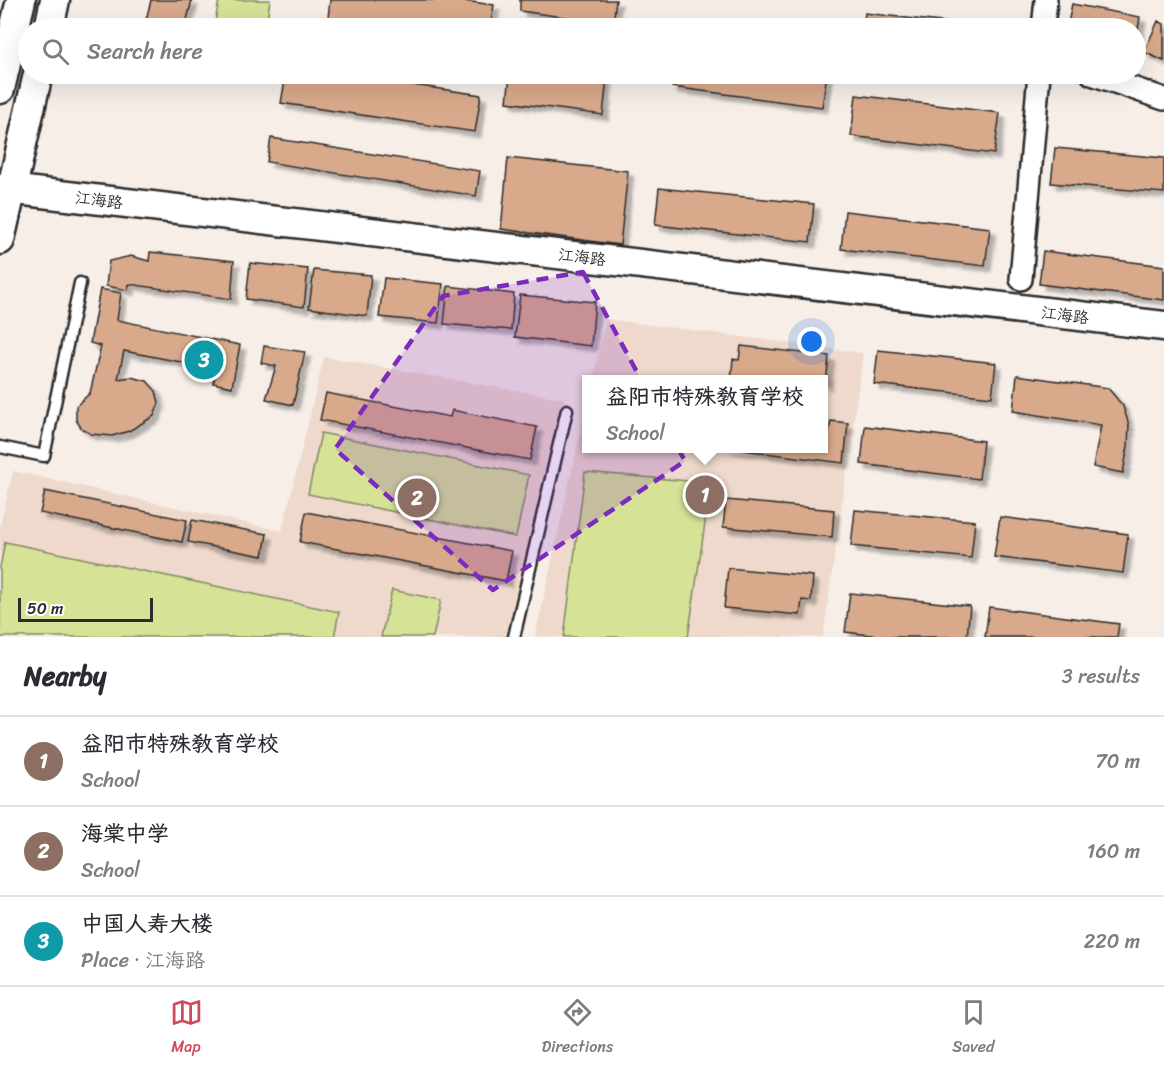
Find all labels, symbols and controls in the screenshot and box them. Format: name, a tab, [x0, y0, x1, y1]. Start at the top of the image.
search box	[18, 18, 1146, 84]
text: Search here	[87, 32, 203, 71]
icon: search	[39, 35, 72, 68]
street label: 江海路	[73, 183, 125, 217]
street label: 江海路	[556, 240, 608, 274]
street label: 江海路	[1039, 298, 1091, 332]
your location	[797, 327, 826, 356]
pin: 3	[184, 338, 224, 382]
popup	[582, 375, 828, 453]
text: 益阳市特殊教育学校	[606, 377, 804, 416]
text: School	[606, 416, 665, 451]
pin: 1	[686, 472, 724, 518]
pin: 2	[398, 476, 436, 520]
text: 50 m	[27, 594, 63, 623]
scale bar	[18, 595, 153, 622]
text: Nearby	[24, 653, 106, 699]
text: 3 results	[1062, 659, 1140, 694]
text: 益阳市特殊教育学校	[81, 724, 279, 763]
text: 1	[39, 744, 48, 779]
text: 70 m	[1095, 744, 1140, 779]
text: School	[81, 763, 140, 798]
text: 海棠中学	[81, 814, 169, 853]
text: 2	[38, 834, 49, 869]
text: 160 m	[1087, 834, 1140, 869]
text: School	[81, 853, 140, 888]
text: 中国人寿大楼	[81, 904, 213, 943]
text: 3	[38, 924, 49, 959]
text: 220 m	[1084, 924, 1140, 959]
text: Place · 江海路	[81, 943, 205, 978]
tab: Map	[170, 996, 203, 1061]
tab: Directions	[542, 996, 613, 1061]
tab: Saved	[952, 996, 994, 1061]

